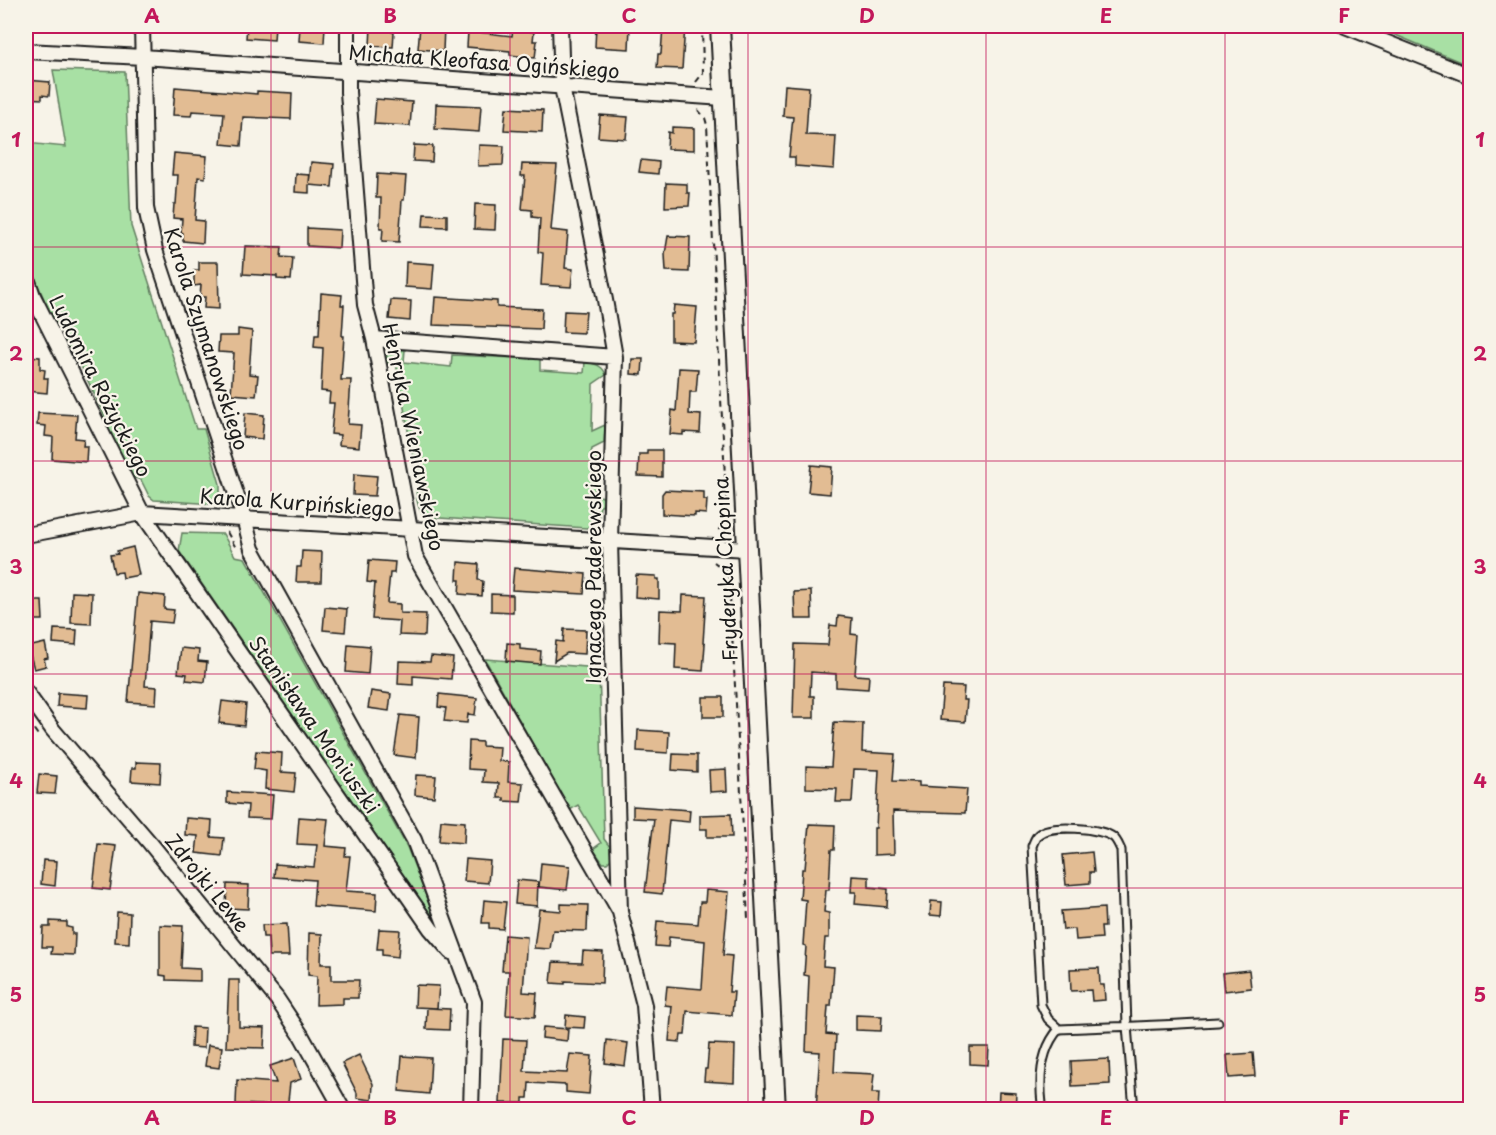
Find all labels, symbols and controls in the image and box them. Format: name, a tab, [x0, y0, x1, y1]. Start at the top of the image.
text: A	[144, 0, 160, 30]
text: B	[383, 0, 397, 30]
text: C	[621, 0, 637, 30]
text: D	[859, 0, 875, 30]
text: E	[1100, 0, 1112, 30]
text: F	[1338, 0, 1350, 30]
street label: Michała Kleofasa Ogińskiego	[348, 37, 621, 85]
text: 1	[11, 124, 21, 154]
text: 1	[1475, 124, 1485, 154]
street label: Karola Szymanowskiego	[157, 223, 257, 454]
street label: Ludomira Różyckiego	[42, 289, 160, 482]
street label: Henryka Wieniawskiego	[375, 320, 453, 554]
text: 2	[9, 338, 23, 368]
text: 2	[1473, 338, 1487, 368]
street label: Ignacego Paderewskiego	[578, 450, 608, 684]
street label: Fryderyka Chopina	[705, 476, 745, 662]
street label: Karola Kurpińskiego	[199, 480, 395, 524]
text: 3	[9, 551, 23, 581]
text: 3	[1473, 551, 1487, 581]
street label: Stanisława Moniuszki	[242, 629, 388, 819]
text: 4	[9, 765, 23, 795]
text: 4	[1473, 765, 1487, 795]
street label: Zdrojki Lewe	[159, 826, 257, 938]
text: 5	[10, 979, 22, 1009]
text: 5	[1474, 979, 1486, 1009]
text: A	[144, 1102, 160, 1132]
text: B	[383, 1102, 397, 1132]
text: C	[621, 1102, 637, 1132]
text: D	[859, 1102, 875, 1132]
text: E	[1100, 1102, 1112, 1132]
text: F	[1338, 1102, 1350, 1132]

